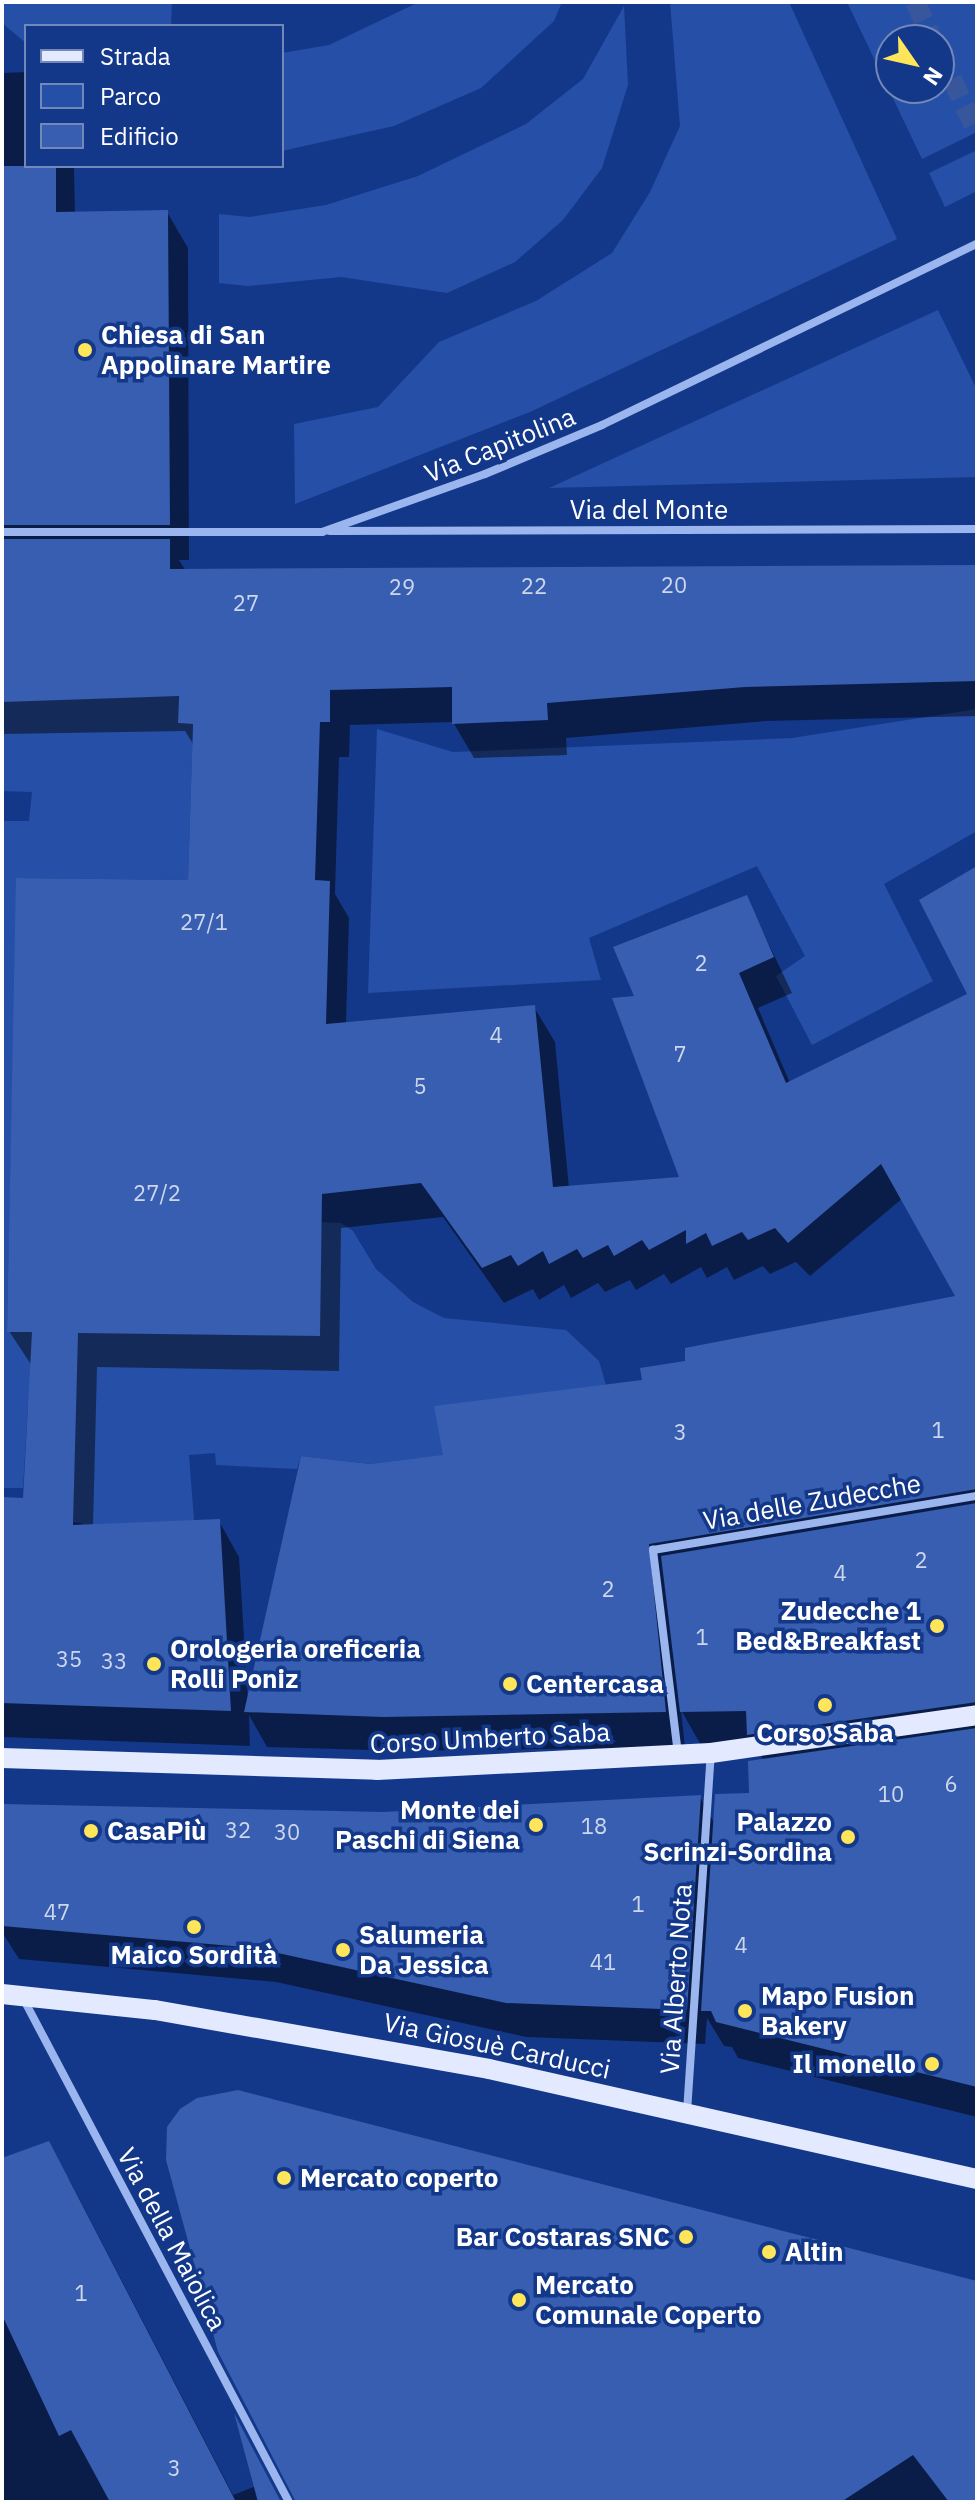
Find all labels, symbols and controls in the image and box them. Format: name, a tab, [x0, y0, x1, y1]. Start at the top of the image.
legend	[24, 24, 284, 168]
north arrow	[875, 24, 955, 104]
text: Strada	[100, 40, 171, 72]
text: N	[917, 62, 950, 91]
text: Parco	[100, 80, 161, 112]
text: Edificio	[100, 120, 179, 152]
place label: Chiesa di San Appolinare Martire	[101, 319, 331, 380]
marker: Chiesa di San Appolinare Martire	[76, 341, 94, 359]
street label: Via Capitolina	[420, 401, 580, 489]
street label: Via del Monte	[570, 494, 728, 526]
house number: 20	[661, 572, 687, 598]
house number: 22	[521, 573, 547, 599]
house number: 29	[389, 574, 415, 600]
house number: 27	[233, 590, 259, 616]
house number: 27/1	[180, 909, 228, 935]
house number: 2	[694, 950, 708, 976]
house number: 4	[489, 1022, 503, 1048]
house number: 7	[673, 1041, 687, 1067]
house number: 5	[413, 1073, 427, 1099]
house number: 27/2	[133, 1180, 181, 1206]
house number: 1	[931, 1417, 945, 1443]
house number: 3	[673, 1419, 687, 1445]
street label: Via delle Zudecche	[701, 1468, 923, 1536]
house number: 2	[914, 1547, 928, 1573]
house number: 4	[833, 1560, 847, 1586]
house number: 2	[601, 1576, 615, 1602]
place label: Zudecche 1 Bed&Breakfast	[735, 1595, 921, 1656]
marker: Zudecche 1 Bed&Breakfast	[928, 1617, 946, 1635]
house number: 1	[695, 1624, 709, 1650]
place label: Orologeria oreficeria Rolli Poniz	[170, 1633, 421, 1694]
house number: 35	[56, 1646, 82, 1672]
house number: 33	[101, 1648, 127, 1674]
marker: Orologeria oreficeria Rolli Poniz	[145, 1655, 163, 1673]
place label: Centercasa	[526, 1668, 664, 1700]
marker: Centercasa	[501, 1675, 519, 1693]
marker: Corso Saba	[816, 1696, 834, 1714]
street label: Corso Umberto Saba	[369, 1716, 611, 1760]
place label: Corso Saba	[756, 1717, 894, 1749]
house number: 6	[944, 1771, 958, 1797]
house number: 10	[878, 1781, 904, 1807]
place label: Monte dei Paschi di Siena	[335, 1794, 520, 1856]
place label: Palazzo Scrinzi-Sordina	[643, 1806, 832, 1868]
house number: 18	[581, 1813, 607, 1839]
place label: CasaPiù	[107, 1815, 207, 1847]
marker: Monte dei Paschi di Siena	[527, 1816, 545, 1834]
house number: 32	[225, 1817, 251, 1843]
house number: 30	[274, 1819, 300, 1845]
marker: CasaPiù	[82, 1822, 100, 1840]
marker: Palazzo Scrinzi-Sordina	[839, 1828, 857, 1846]
street label: Via Alberto Nota	[654, 1883, 698, 2075]
house number: 1	[631, 1891, 645, 1917]
house number: 47	[44, 1899, 70, 1925]
marker: Maico Sordità	[185, 1918, 203, 1936]
place label: Salumeria Da Jessica	[359, 1919, 489, 1980]
house number: 4	[734, 1932, 748, 1958]
place label: Maico Sordità	[111, 1939, 277, 1971]
marker: Salumeria Da Jessica	[334, 1941, 352, 1959]
house number: 41	[590, 1949, 616, 1975]
place label: Mapo Fusion Bakery	[761, 1980, 914, 2042]
marker: Mapo Fusion Bakery	[736, 2002, 754, 2020]
street label: Via Giosuè Carducci	[381, 2007, 613, 2085]
place label: Il monello	[793, 2048, 916, 2080]
marker: Il monello	[923, 2055, 941, 2073]
street label: Via della Maiolica	[111, 2142, 233, 2336]
place label: Mercato coperto	[300, 2162, 499, 2194]
marker: Mercato coperto	[275, 2169, 293, 2187]
place label: Bar Costaras SNC	[456, 2221, 670, 2253]
marker: Bar Costaras SNC	[677, 2228, 695, 2246]
place label: Altin	[785, 2236, 843, 2268]
marker: Altin	[760, 2243, 778, 2261]
place label: Mercato Comunale Coperto	[535, 2269, 761, 2330]
house number: 1	[74, 2280, 88, 2306]
marker: Mercato Comunale Coperto	[510, 2291, 528, 2309]
house number: 3	[167, 2455, 181, 2481]

